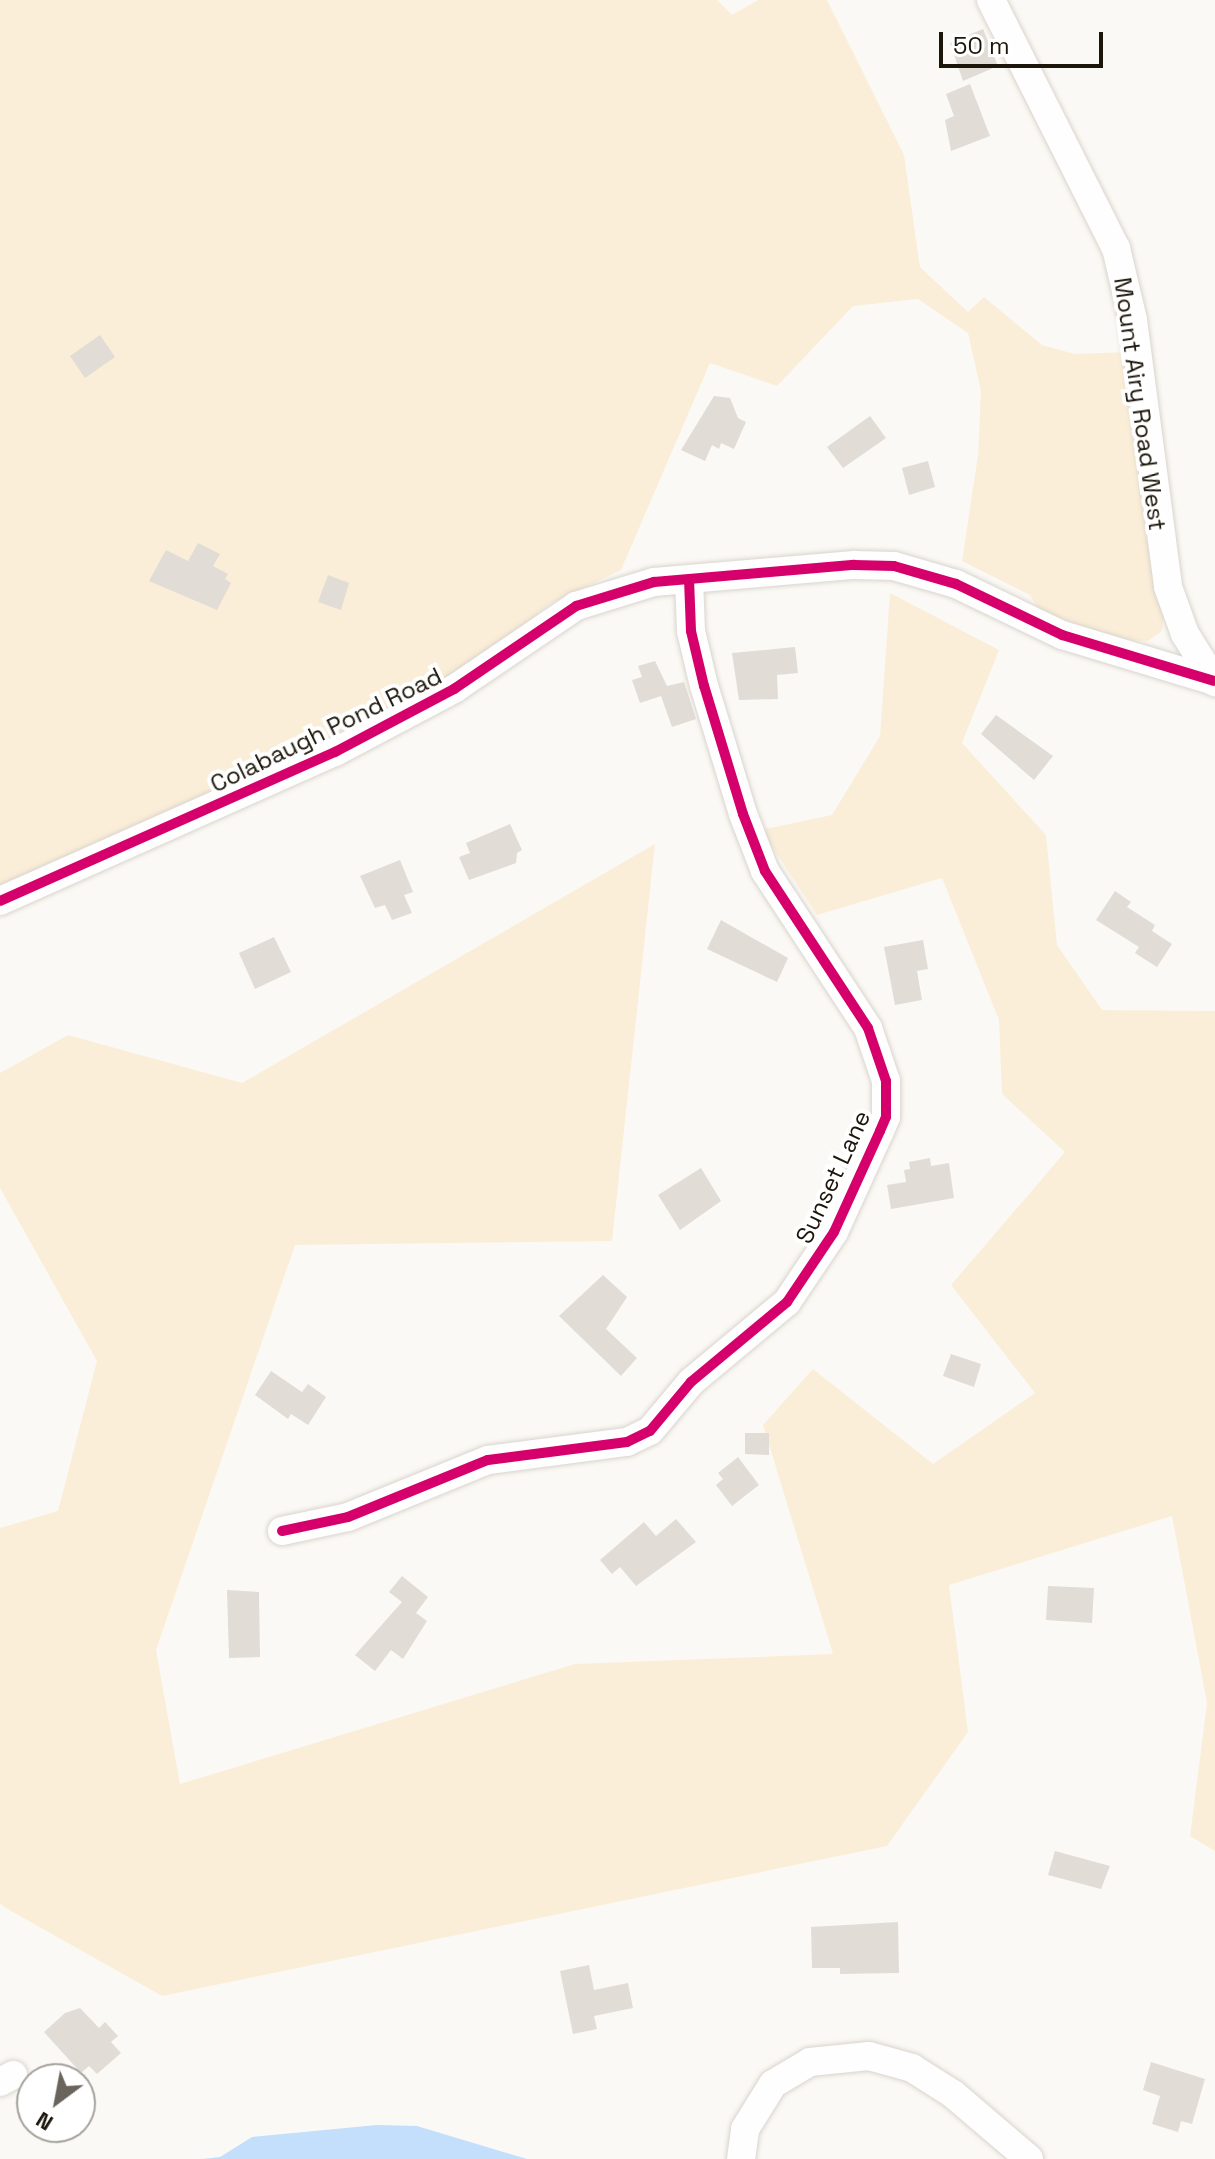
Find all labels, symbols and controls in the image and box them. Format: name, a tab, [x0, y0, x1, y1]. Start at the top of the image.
scale bar	[943, 16, 1107, 66]
text: 50 m	[953, 30, 1010, 61]
street label: Mount Airy Road West	[1108, 275, 1172, 533]
street label: Colabaugh Pond Road	[206, 661, 446, 799]
street label: Sunset Lane	[790, 1106, 876, 1248]
north arrow	[16, 2063, 96, 2143]
text: N	[31, 2106, 58, 2137]

